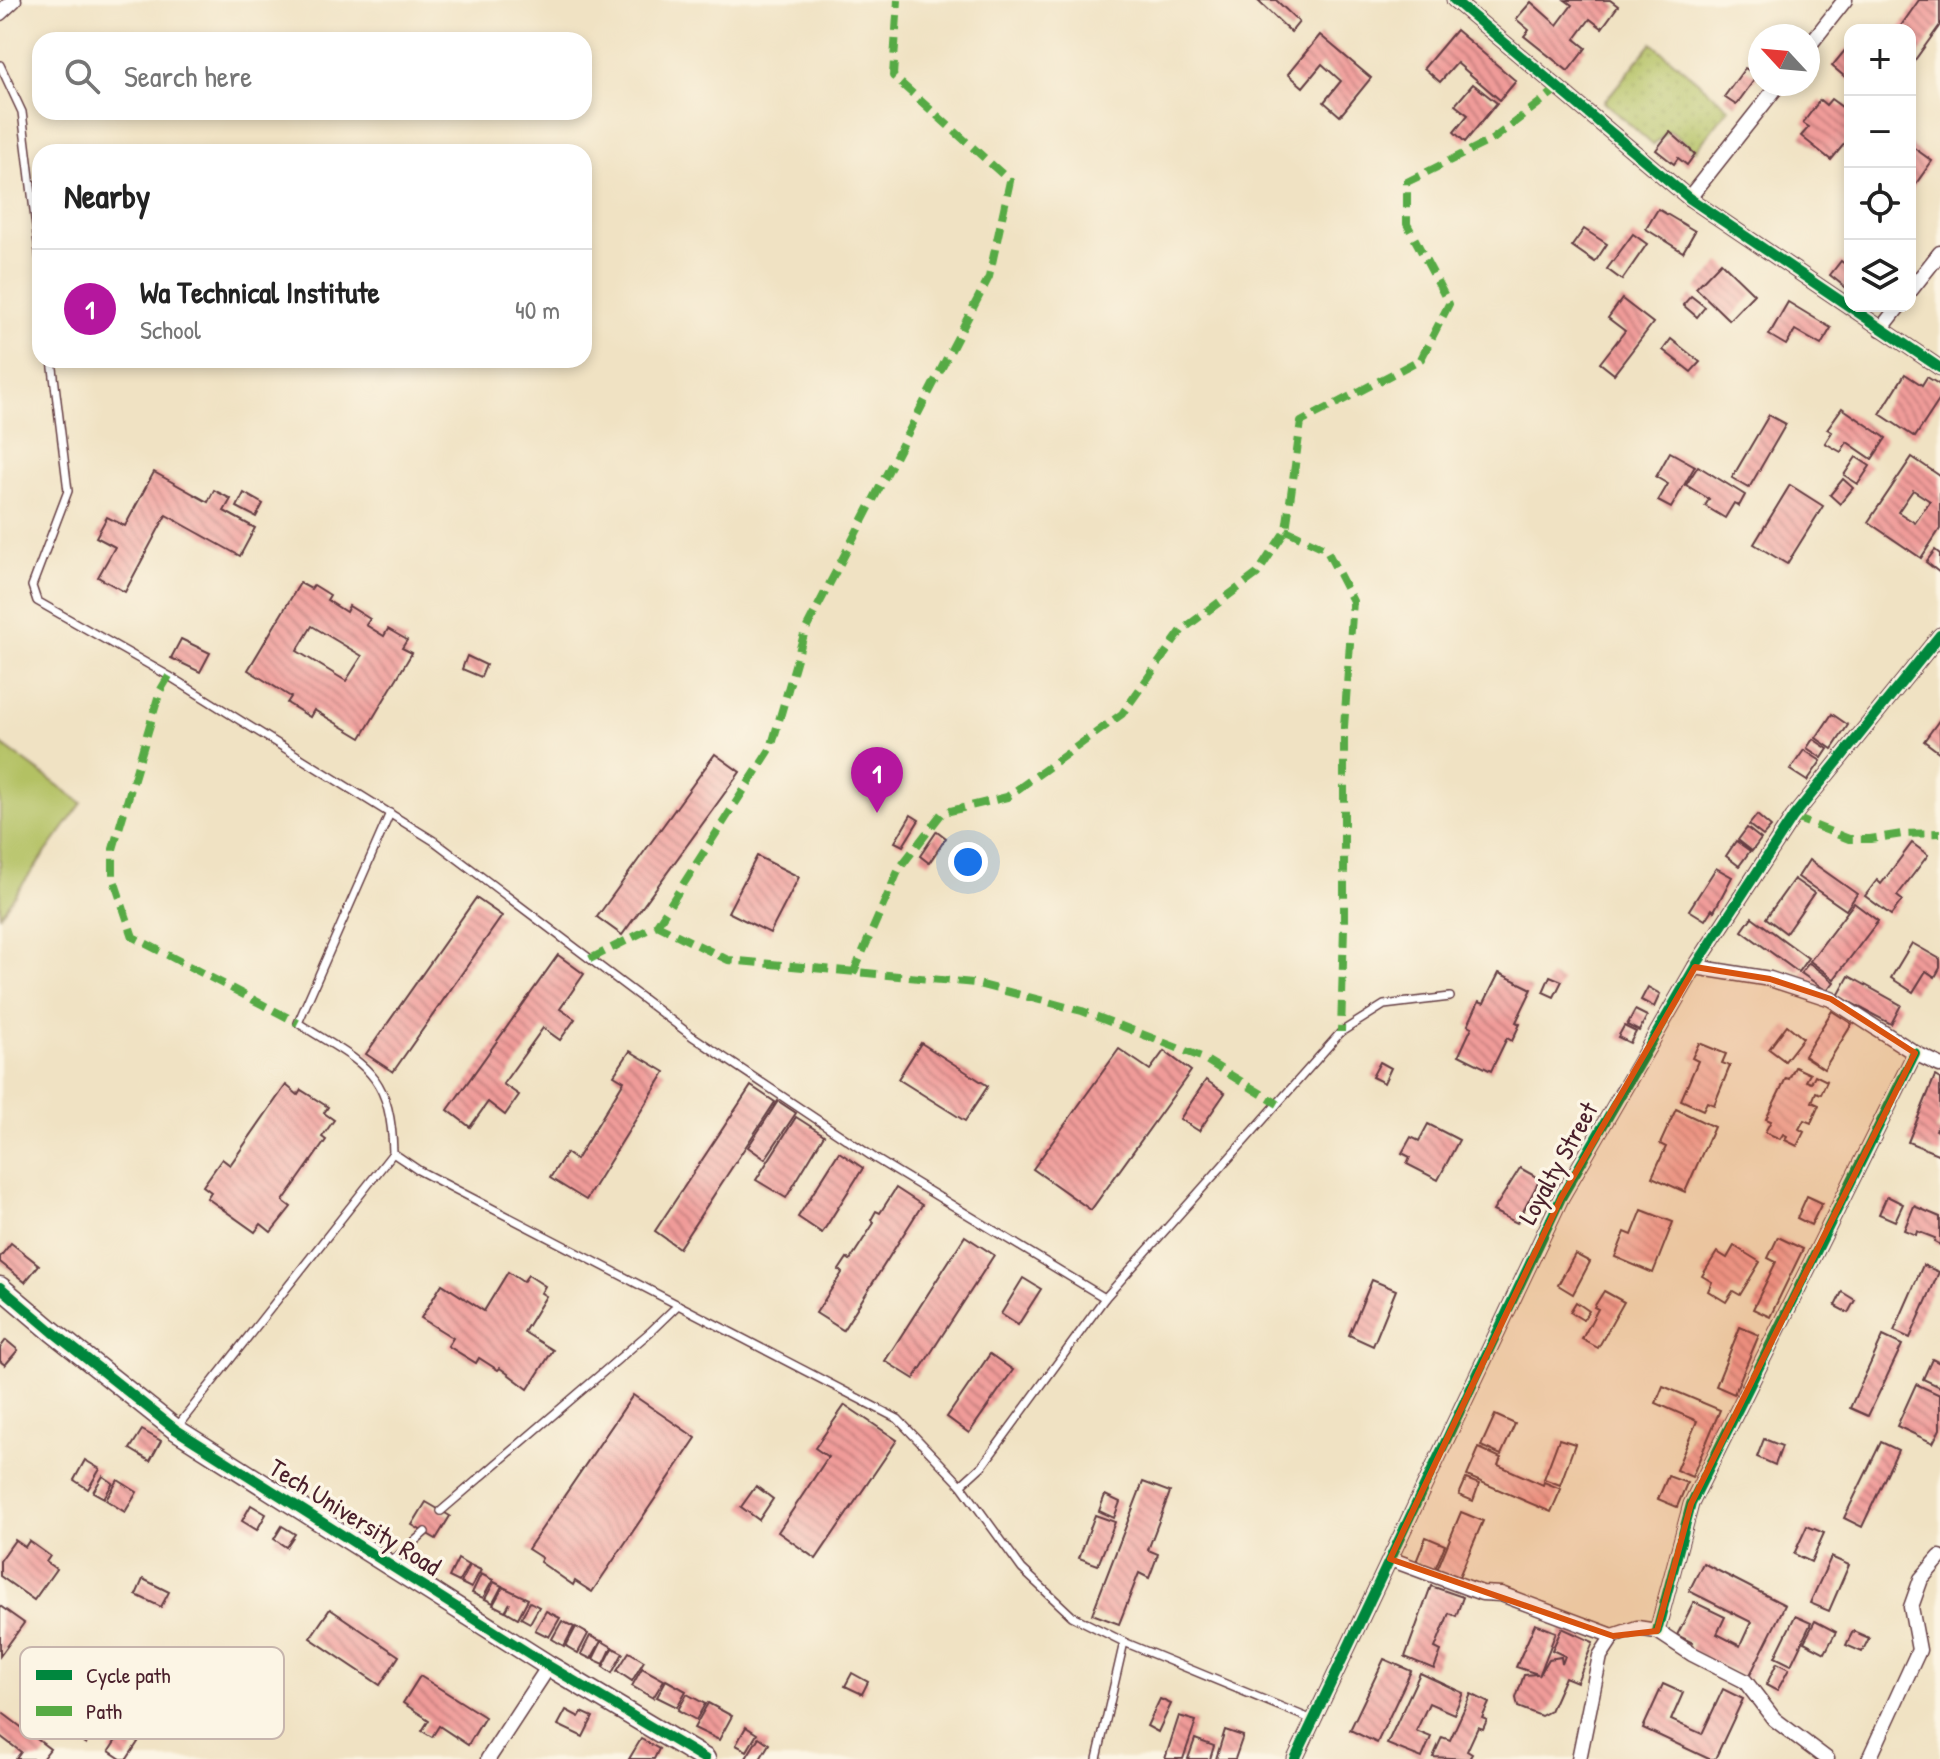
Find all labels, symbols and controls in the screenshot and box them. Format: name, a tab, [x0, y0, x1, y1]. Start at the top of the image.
north arrow	[1748, 24, 1820, 96]
map controls	[1844, 24, 1916, 312]
button: +	[1844, 24, 1916, 96]
search box	[32, 32, 592, 120]
icon: search	[60, 54, 104, 98]
text: Search here	[124, 56, 252, 96]
button: −	[1844, 96, 1916, 168]
button: locate	[1844, 168, 1916, 240]
text: Nearby	[64, 173, 150, 219]
button: layers	[1844, 240, 1916, 312]
text: Wa Technical Institute	[140, 272, 380, 312]
text: 1	[85, 292, 95, 327]
text: 40 m	[515, 292, 560, 327]
text: School	[140, 312, 201, 347]
pin: 1	[851, 747, 903, 813]
your location	[948, 842, 988, 882]
street label: Loyalty Street	[1510, 1094, 1606, 1230]
street label: Tech University Road	[263, 1450, 448, 1583]
legend	[20, 1647, 284, 1739]
text: Cycle path	[86, 1660, 170, 1690]
text: Path	[86, 1696, 122, 1726]

